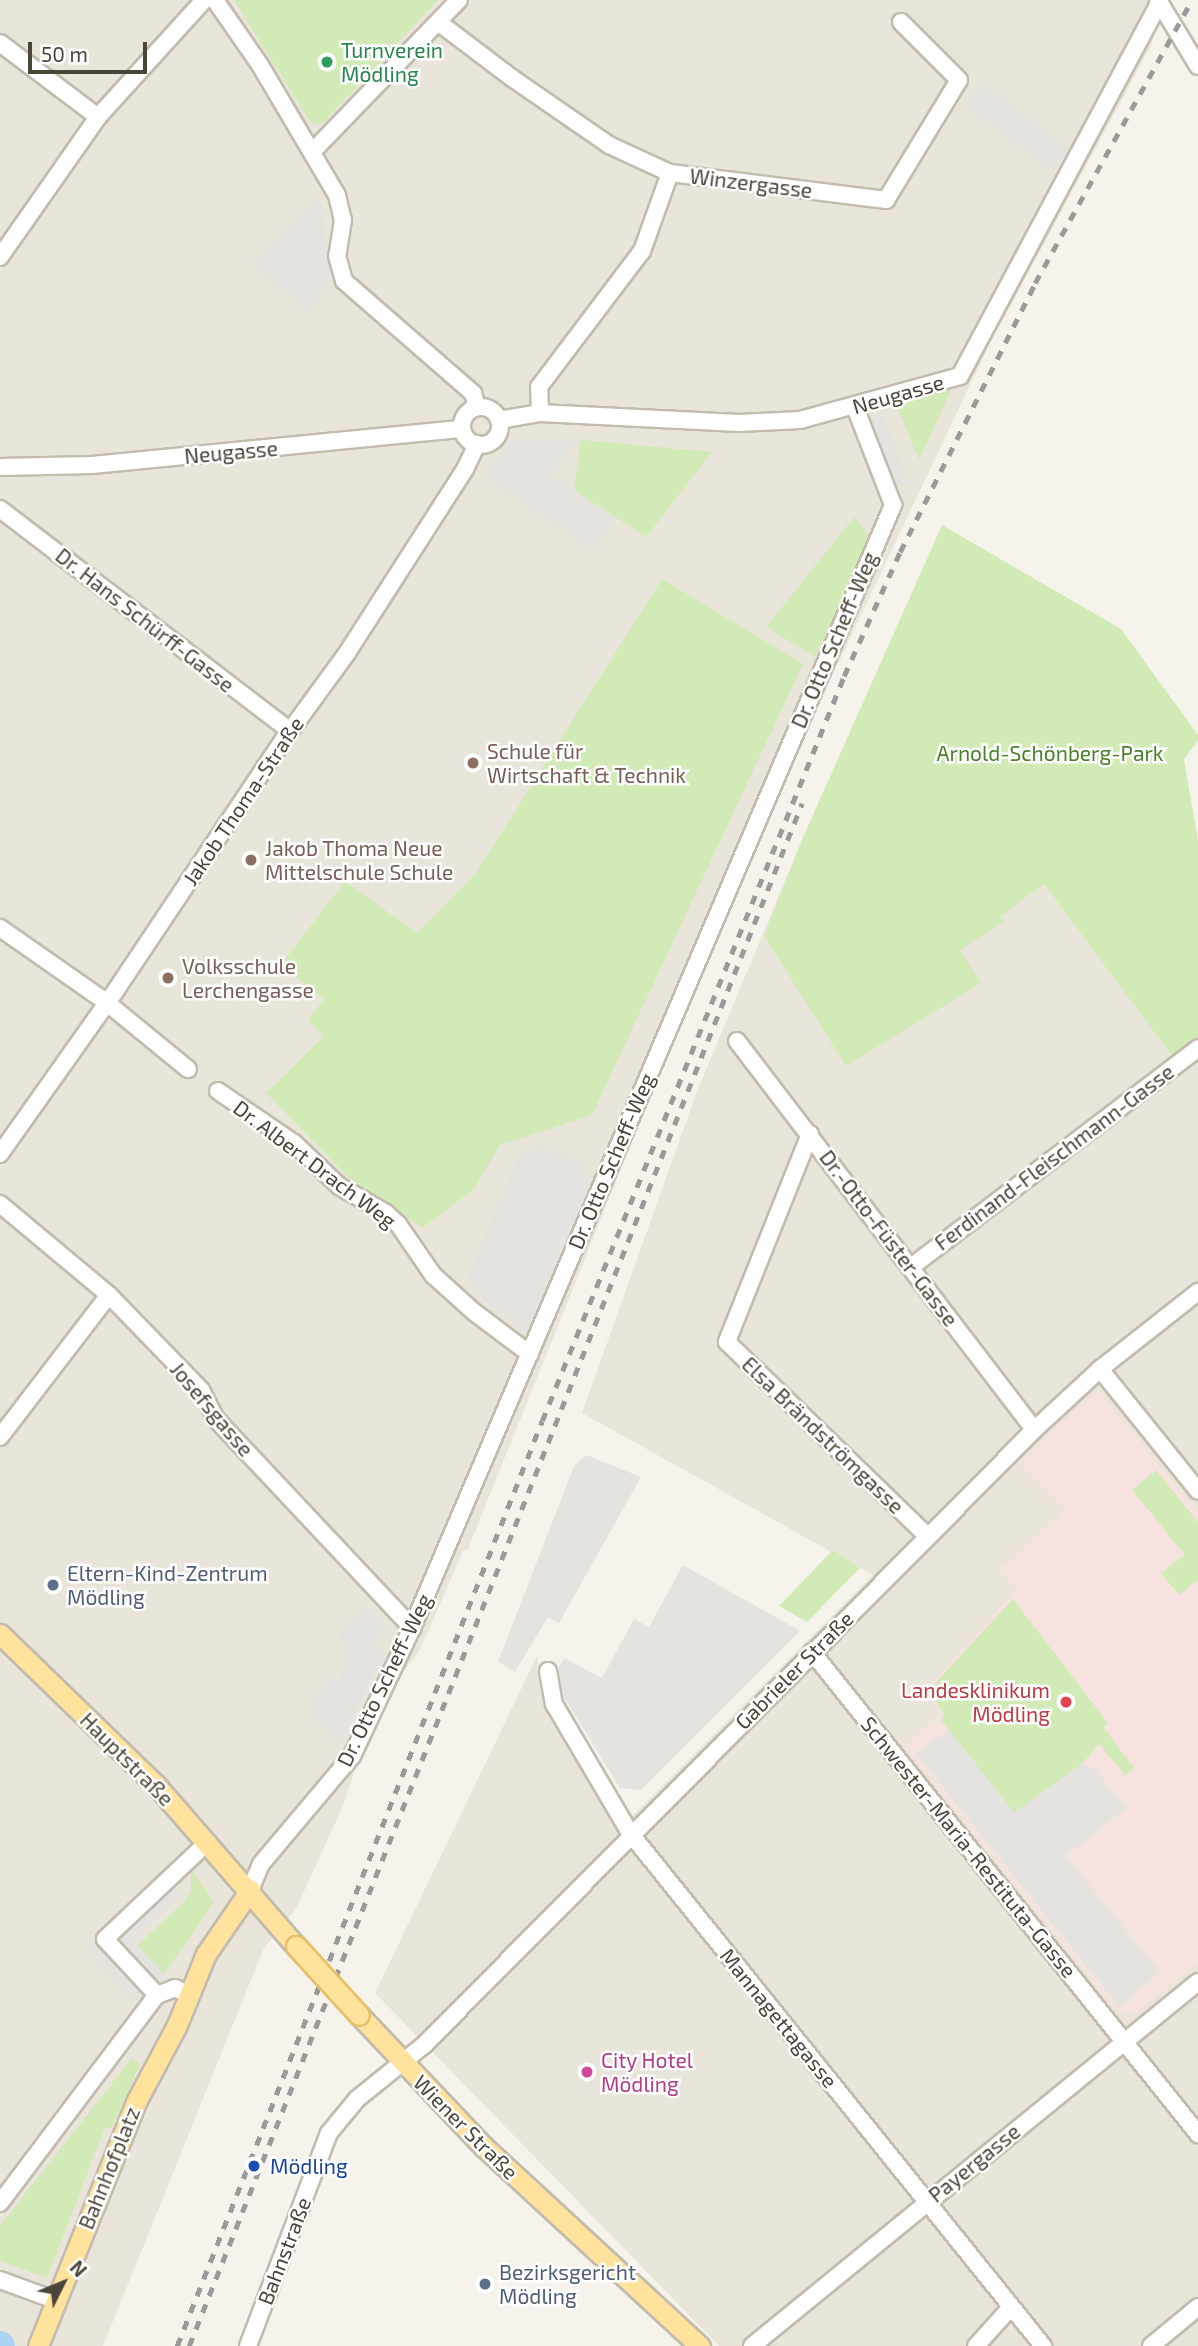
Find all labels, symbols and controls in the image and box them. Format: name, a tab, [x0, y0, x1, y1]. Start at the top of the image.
scale bar	[32, 28, 150, 72]
place label: Turnverein Mödling	[341, 37, 443, 87]
text: 50 m	[41, 41, 88, 66]
marker: Turnverein Mödling	[319, 54, 335, 70]
street label: Winzergasse	[688, 163, 814, 203]
street label: Neugasse	[849, 369, 947, 419]
street label: Neugasse	[183, 435, 279, 469]
street label: Dr. Hans Schürff-Gasse	[51, 542, 239, 698]
street label: Dr. Otto Scheff-Weg	[785, 548, 883, 732]
street label: Jakob Thoma-Straße	[177, 712, 309, 890]
place label: Schule für Wirtschaft & Technik	[487, 738, 686, 788]
park label: Arnold-Schönberg-Park	[936, 740, 1164, 766]
marker: Schule für Wirtschaft & Technik	[465, 755, 481, 771]
place label: Jakob Thoma Neue Mittelschule Schule	[265, 835, 453, 885]
marker: Jakob Thoma Neue Mittelschule Schule	[243, 852, 259, 868]
place label: Volksschule Lerchengasse	[182, 953, 314, 1003]
marker: Volksschule Lerchengasse	[160, 970, 176, 986]
street label: Ferdinand-Fleischmann-Gasse	[929, 1059, 1179, 1255]
street label: Dr. Otto Scheff-Weg	[562, 1069, 660, 1253]
street label: Dr. Albert Drach Weg	[228, 1094, 402, 1234]
street label: Dr.-Otto-Füster-Gasse	[815, 1145, 963, 1331]
street label: Elsa Brändströmgasse	[737, 1351, 909, 1519]
street label: Josefsgasse	[165, 1357, 259, 1461]
place label: Eltern-Kind-Zentrum Mödling	[67, 1560, 268, 1610]
marker: Eltern-Kind-Zentrum Mödling	[45, 1577, 61, 1593]
street label: Dr. Otto Scheff-Weg	[331, 1590, 437, 1770]
street label: Gabrieler Straße	[729, 1605, 859, 1735]
place label: Landesklinikum Mödling	[901, 1677, 1050, 1727]
marker: Landesklinikum Mödling	[1056, 1692, 1076, 1712]
street label: Hauptstraße	[75, 1707, 179, 1811]
street label: Schwester-Maria-Restituta-Gasse	[856, 1711, 1082, 1983]
street label: Mannagettagasse	[715, 1943, 843, 2093]
place label: City Hotel Mödling	[601, 2047, 693, 2097]
marker: City Hotel Mödling	[579, 2064, 595, 2080]
street label: Wiener Straße	[408, 2069, 524, 2185]
street label: Bahnhofplatz	[73, 2103, 145, 2233]
street label: Payergasse	[923, 2119, 1025, 2207]
place label: Mödling	[270, 2153, 348, 2179]
marker: Mödling	[244, 2156, 264, 2176]
street label: Bahnstraße	[252, 2194, 316, 2308]
north arrow	[28, 2248, 98, 2318]
text: N	[66, 2255, 92, 2281]
place label: Bezirksgericht Mödling	[499, 2259, 636, 2309]
marker: Bezirksgericht Mödling	[477, 2276, 493, 2292]

